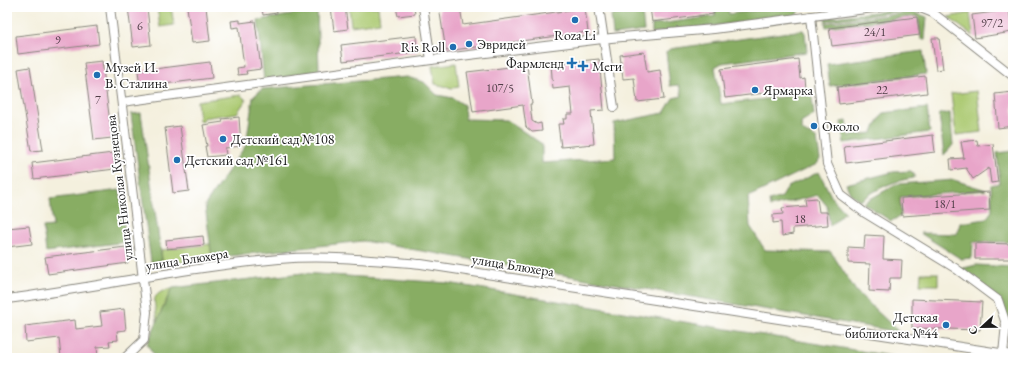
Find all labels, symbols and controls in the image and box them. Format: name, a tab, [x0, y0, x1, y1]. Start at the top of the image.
marker: Roza Li	[570, 15, 580, 25]
house number: 97/2	[981, 15, 1003, 31]
house number: 6	[137, 18, 143, 34]
house number: 24/1	[864, 24, 886, 40]
place label: Roza Li	[554, 26, 597, 44]
house number: 9	[55, 32, 61, 48]
place label: Эвридей	[477, 35, 527, 53]
place label: Ris Roll	[401, 38, 446, 56]
marker: Эвридей	[464, 39, 474, 49]
marker: Ris Roll	[448, 42, 458, 52]
place label: Фармленд	[506, 54, 565, 72]
place label: Меги	[592, 57, 623, 75]
place label: Музей И. В. Сталина	[105, 58, 168, 92]
marker: Фармленд	[567, 58, 577, 68]
marker: Меги	[577, 60, 589, 72]
marker: Музей И. В. Сталина	[92, 70, 102, 80]
house number: 107/5	[486, 80, 514, 96]
place label: Ярмарка	[762, 81, 814, 99]
house number: 22	[876, 82, 888, 98]
marker: Ярмарка	[750, 85, 760, 95]
house number: 7	[95, 92, 101, 108]
street label: улица Николая Кузнецова	[101, 114, 137, 262]
place label: Около	[822, 117, 859, 135]
marker: Около	[809, 121, 819, 131]
place label: Детский сад №108	[231, 130, 335, 148]
marker: Детский сад №108	[218, 134, 228, 144]
place label: Детский сад №161	[185, 151, 288, 169]
marker: Детский сад №161	[172, 155, 182, 165]
house number: 18/1	[934, 196, 956, 212]
house number: 18	[794, 211, 806, 227]
street label: улица Блюхера	[145, 244, 230, 274]
street label: улица Блюхера	[471, 250, 556, 280]
north arrow	[962, 307, 1002, 347]
place label: Детская библиотека №44	[845, 308, 938, 342]
marker: Детская библиотека №44	[941, 320, 951, 330]
text: С	[965, 324, 981, 337]

